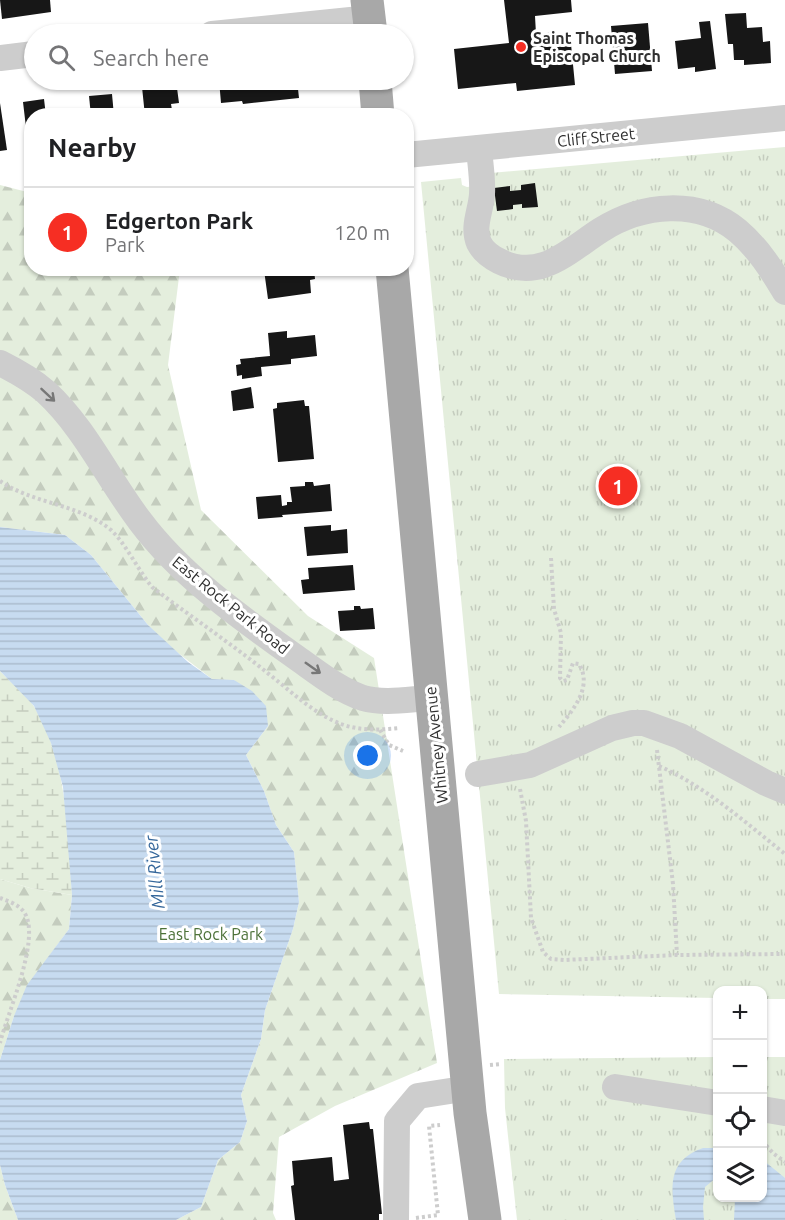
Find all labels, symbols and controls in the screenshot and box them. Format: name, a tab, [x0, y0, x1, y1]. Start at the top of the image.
search box	[24, 24, 414, 90]
place label: Saint Thomas Episcopal Church	[533, 29, 661, 65]
marker: Saint Thomas Episcopal Church	[514, 40, 528, 54]
icon: search	[45, 41, 78, 74]
text: Search here	[93, 45, 209, 70]
street label: Cliff Street	[556, 124, 637, 150]
text: Nearby	[48, 133, 136, 162]
text: Edgerton Park	[105, 208, 253, 233]
text: 1	[62, 221, 73, 244]
text: 120 m	[334, 221, 390, 244]
text: Park	[105, 233, 145, 256]
one-way arrow	[41, 388, 56, 403]
pin: 1	[598, 464, 638, 508]
street label: East Rock Park Road	[169, 552, 293, 658]
one-way arrow	[304, 662, 320, 675]
street label: Whitney Avenue	[421, 686, 451, 804]
your location	[353, 741, 382, 770]
water label: Mill River	[140, 833, 168, 910]
park label: East Rock Park	[159, 925, 263, 943]
map controls	[713, 986, 767, 1202]
button: +	[713, 986, 767, 1040]
button: −	[713, 1040, 767, 1094]
button: locate	[713, 1094, 767, 1148]
button: layers	[713, 1148, 767, 1202]

